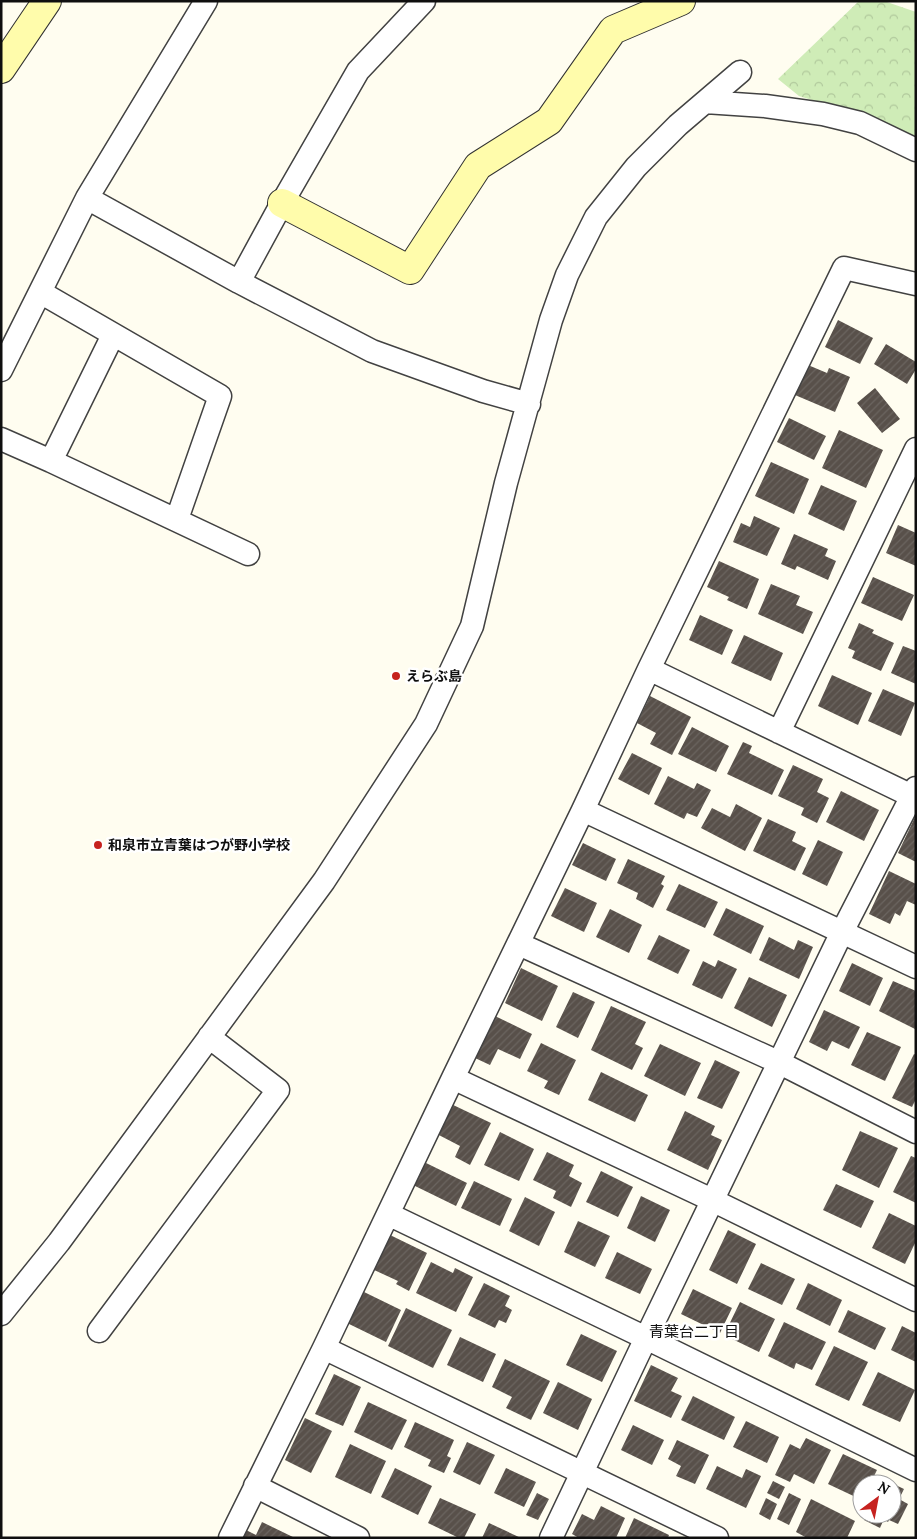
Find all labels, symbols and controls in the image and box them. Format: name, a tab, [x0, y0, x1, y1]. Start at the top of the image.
place label: えらぶ島	[406, 667, 462, 685]
marker: えらぶ島	[390, 670, 402, 682]
place label: 和泉市立青葉はつが野小学校	[108, 836, 290, 854]
marker: 和泉市立青葉はつが野小学校	[92, 839, 104, 851]
district label: 青葉台二丁目	[649, 1322, 739, 1341]
north arrow	[852, 1474, 902, 1524]
text: N	[875, 1477, 893, 1499]

